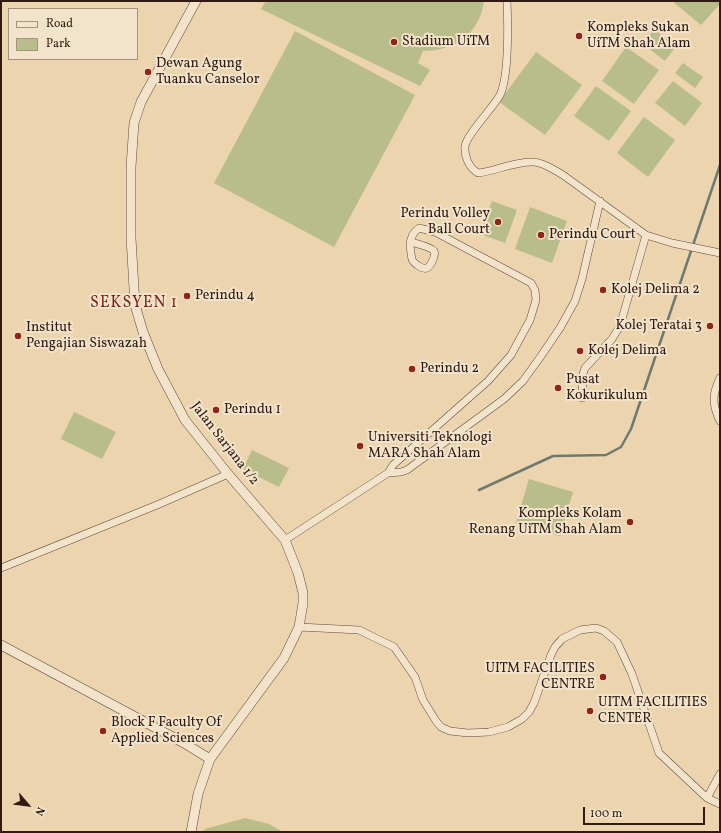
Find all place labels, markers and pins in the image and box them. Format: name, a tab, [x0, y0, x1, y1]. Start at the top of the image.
place label: Kompleks Sukan UiTM Shah Alam	[587, 20, 691, 52]
marker: Kompleks Sukan UiTM Shah Alam	[574, 31, 584, 41]
place label: Stadium UiTM	[402, 34, 490, 50]
marker: Stadium UiTM	[389, 37, 399, 47]
place label: Dewan Agung Tuanku Canselor	[156, 56, 260, 88]
marker: Dewan Agung Tuanku Canselor	[143, 67, 153, 77]
place label: Perindu Volley Ball Court	[400, 206, 490, 238]
marker: Perindu Volley Ball Court	[493, 217, 503, 227]
place label: Perindu Court	[549, 227, 636, 243]
marker: Perindu Court	[536, 230, 546, 240]
place label: Kolej Delima 2	[611, 282, 700, 298]
marker: Kolej Delima 2	[598, 285, 608, 295]
place label: Perindu 4	[195, 288, 255, 304]
marker: Perindu 4	[182, 291, 192, 301]
place label: Kolej Teratai 3	[616, 318, 702, 334]
place label: Institut Pengajian Siswazah	[26, 320, 147, 352]
marker: Kolej Teratai 3	[705, 321, 715, 331]
marker: Institut Pengajian Siswazah	[13, 331, 23, 341]
place label: Kolej Delima	[588, 343, 666, 359]
marker: Kolej Delima	[575, 346, 585, 356]
place label: Perindu 2	[420, 361, 479, 377]
marker: Perindu 2	[407, 364, 417, 374]
place label: Pusat Kokurikulum	[566, 372, 648, 404]
marker: Pusat Kokurikulum	[553, 383, 563, 393]
place label: Perindu 1	[224, 402, 281, 418]
marker: Perindu 1	[211, 405, 221, 415]
place label: Universiti Teknologi MARA Shah Alam	[368, 430, 492, 462]
marker: Universiti Teknologi MARA Shah Alam	[355, 441, 365, 451]
place label: Kompleks Kolam Renang UiTM Shah Alam	[469, 506, 622, 538]
marker: Kompleks Kolam Renang UiTM Shah Alam	[625, 517, 635, 527]
place label: UITM FACILITIES CENTRE	[485, 661, 595, 694]
marker: UITM FACILITIES CENTRE	[598, 672, 608, 682]
place label: UITM FACILITIES CENTER	[598, 695, 708, 728]
marker: UITM FACILITIES CENTER	[585, 706, 595, 716]
place label: Block F Faculty Of Applied Sciences	[111, 715, 221, 748]
marker: Block F Faculty Of Applied Sciences	[98, 726, 108, 736]

